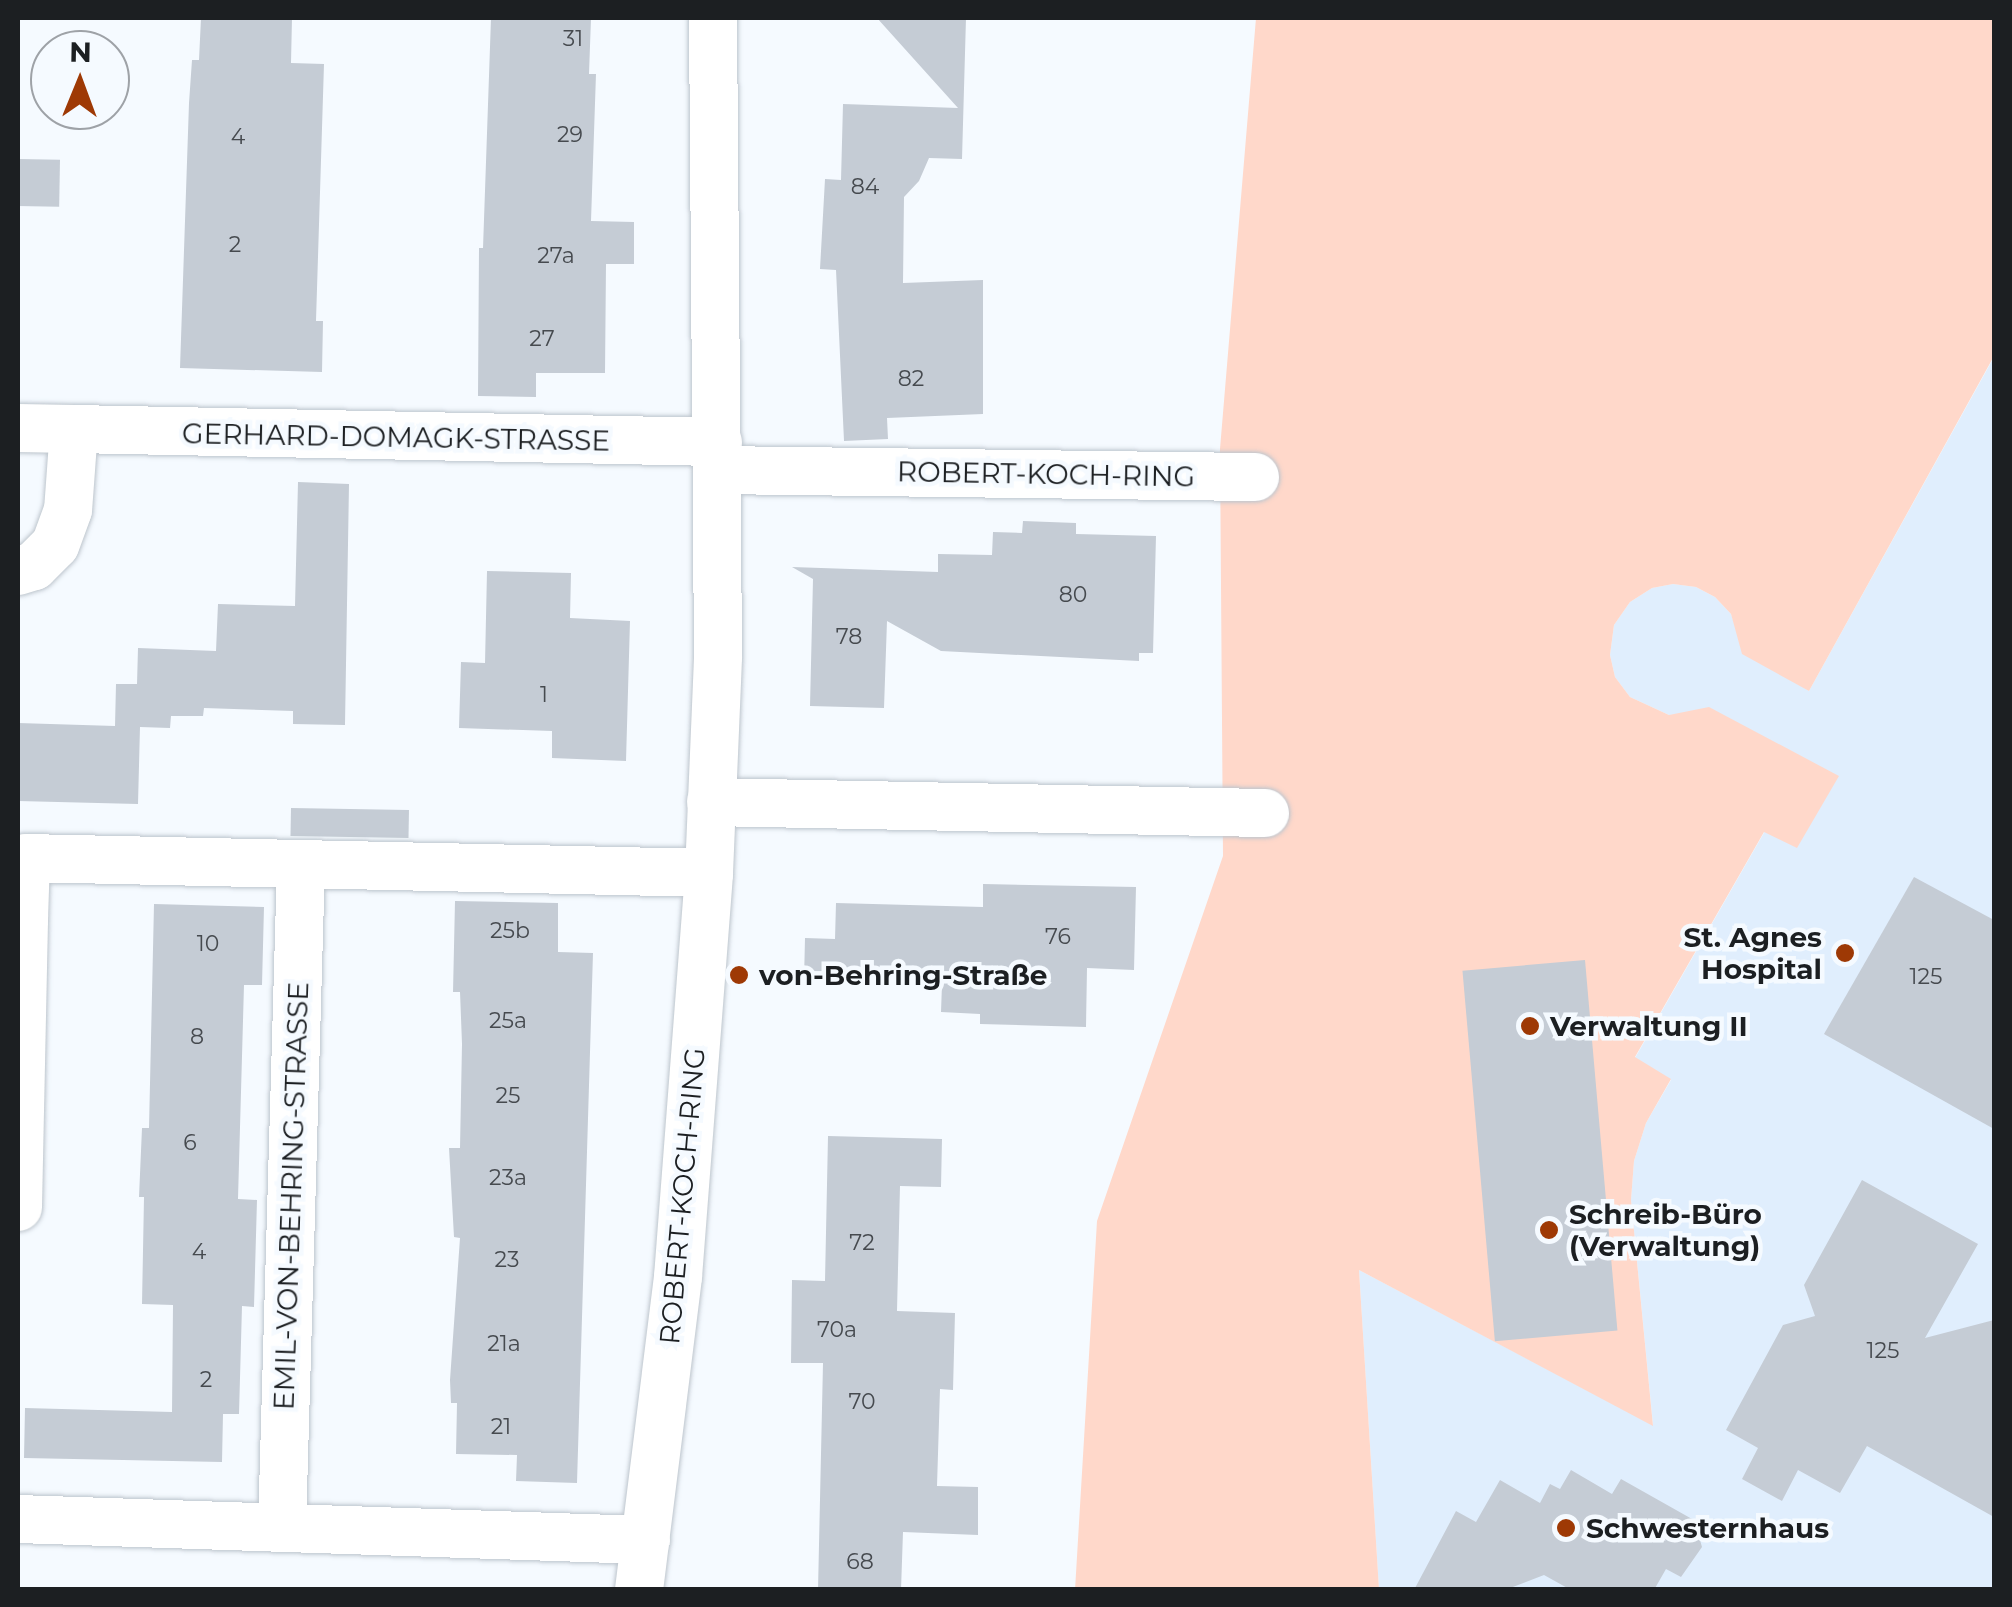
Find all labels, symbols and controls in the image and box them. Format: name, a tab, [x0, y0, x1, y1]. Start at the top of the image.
house number: 31	[563, 26, 583, 52]
north arrow	[30, 30, 130, 130]
text: N	[69, 35, 92, 69]
house number: 29	[557, 122, 583, 148]
house number: 4	[231, 124, 245, 150]
house number: 84	[851, 174, 879, 200]
house number: 2	[229, 232, 241, 258]
house number: 27a	[537, 243, 575, 269]
house number: 27	[529, 326, 555, 352]
house number: 82	[898, 366, 924, 392]
street label: GERHARD-DOMAGK-STRASSE	[182, 416, 610, 458]
street label: ROBERT-KOCH-RING	[897, 455, 1195, 493]
house number: 80	[1059, 582, 1087, 608]
house number: 78	[836, 624, 862, 650]
house number: 1	[540, 682, 548, 708]
house number: 25b	[490, 918, 530, 944]
place label: St. Agnes Hospital	[1684, 920, 1822, 986]
house number: 76	[1045, 924, 1071, 950]
house number: 10	[197, 931, 219, 957]
marker: St. Agnes Hospital	[1832, 940, 1858, 966]
place label: von-Behring-Straße	[759, 958, 1048, 992]
marker: von-Behring-Straße	[728, 964, 750, 986]
house number: 125	[1910, 964, 1942, 990]
street label: EMIL-VON-BEHRING-STRASSE	[267, 981, 315, 1411]
house number: 25a	[489, 1008, 527, 1034]
place label: Verwaltung II	[1550, 1009, 1748, 1043]
marker: Verwaltung II	[1519, 1015, 1541, 1037]
house number: 8	[190, 1024, 204, 1050]
street label: ROBERT-KOCH-RING	[652, 1046, 712, 1346]
house number: 25	[496, 1083, 520, 1109]
house number: 6	[183, 1130, 197, 1156]
house number: 23a	[489, 1165, 527, 1191]
place label: Schreib-Büro (Verwaltung)	[1569, 1197, 1762, 1263]
marker: Schreib-Büro (Verwaltung)	[1538, 1219, 1560, 1241]
house number: 72	[849, 1230, 875, 1256]
house number: 4	[192, 1239, 206, 1265]
house number: 23	[495, 1247, 519, 1273]
house number: 70a	[817, 1317, 857, 1343]
house number: 21a	[487, 1331, 521, 1357]
house number: 125	[1867, 1338, 1899, 1364]
house number: 2	[200, 1367, 212, 1393]
house number: 70	[848, 1389, 876, 1415]
house number: 21	[491, 1414, 511, 1440]
place label: Schwesternhaus	[1586, 1511, 1829, 1545]
marker: Schwesternhaus	[1555, 1517, 1577, 1539]
house number: 68	[846, 1549, 874, 1575]

